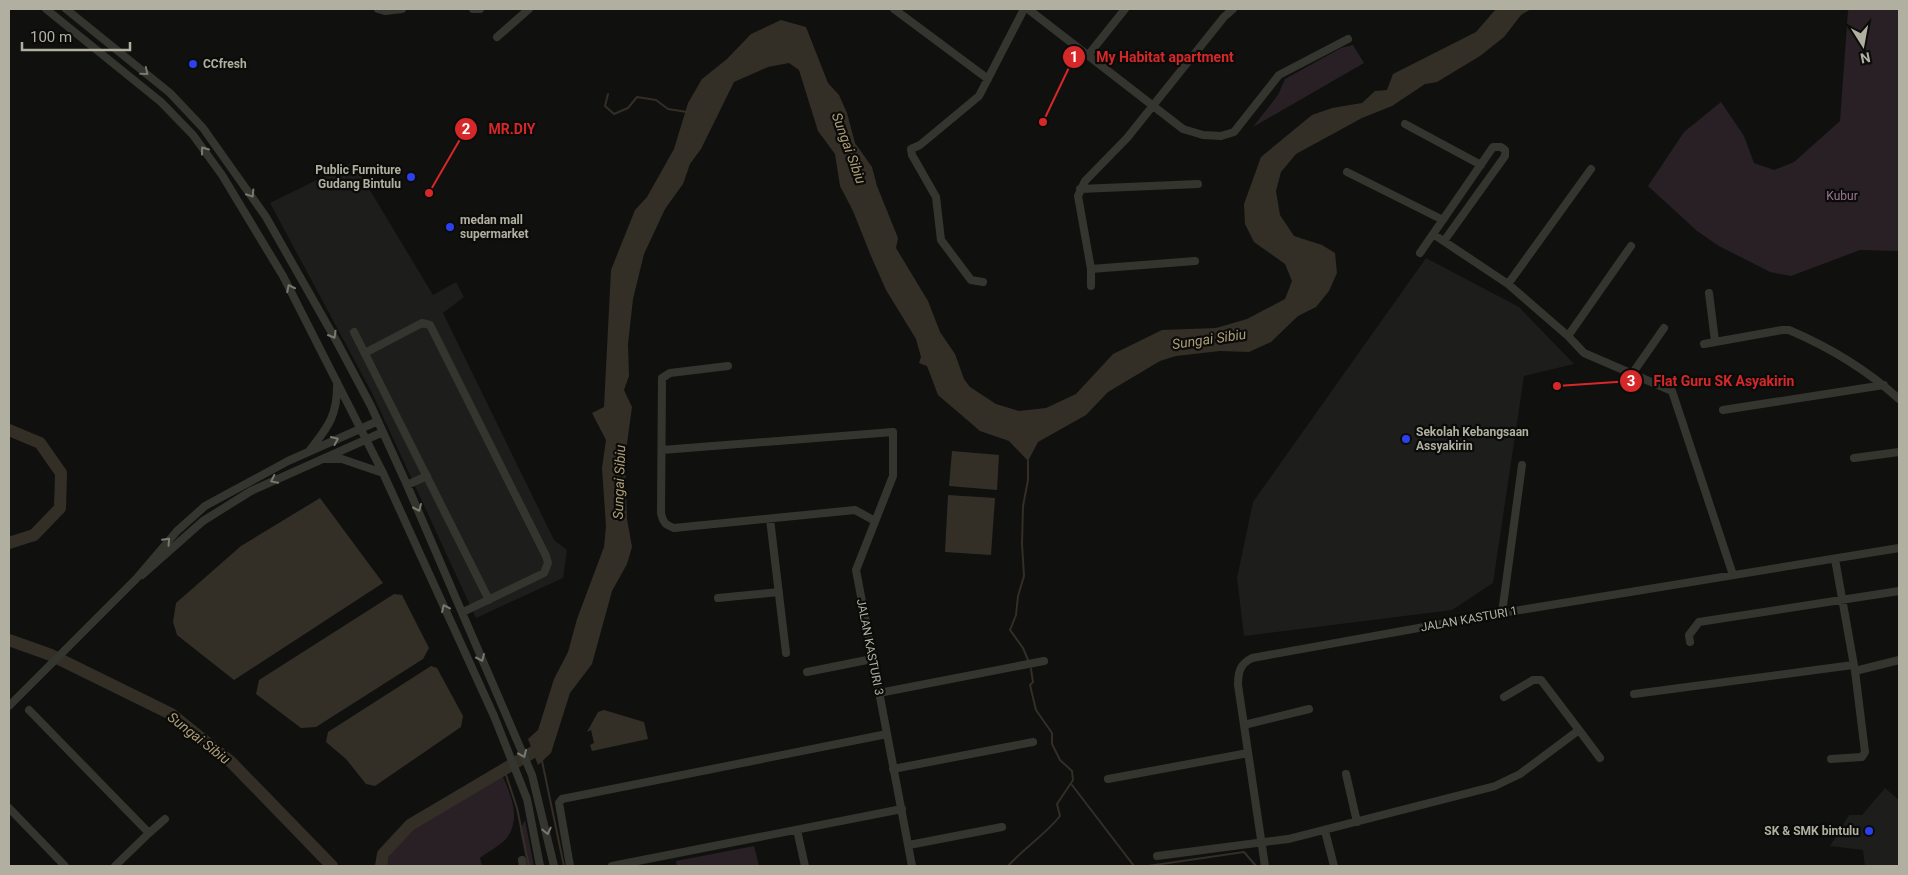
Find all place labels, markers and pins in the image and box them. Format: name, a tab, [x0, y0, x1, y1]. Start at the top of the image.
callout: My Habitat apartment	[1061, 43, 1244, 72]
place label: CCfresh	[203, 57, 247, 71]
marker: CCfresh	[187, 58, 199, 70]
callout: MR.DIY	[454, 114, 546, 143]
place label: Public Furniture Gudang Bintulu	[315, 163, 402, 191]
marker: Public Furniture Gudang Bintulu	[405, 171, 417, 183]
place label: medan mall supermarket	[460, 213, 529, 241]
marker: medan mall supermarket	[444, 221, 456, 233]
callout: Flat Guru SK Asyakirin	[1618, 366, 1804, 395]
place label: Sekolah Kebangsaan Assyakirin	[1416, 425, 1529, 453]
marker: Sekolah Kebangsaan Assyakirin	[1400, 433, 1412, 445]
place label: SK & SMK bintulu	[1764, 824, 1859, 838]
marker: SK & SMK bintulu	[1863, 825, 1875, 837]

